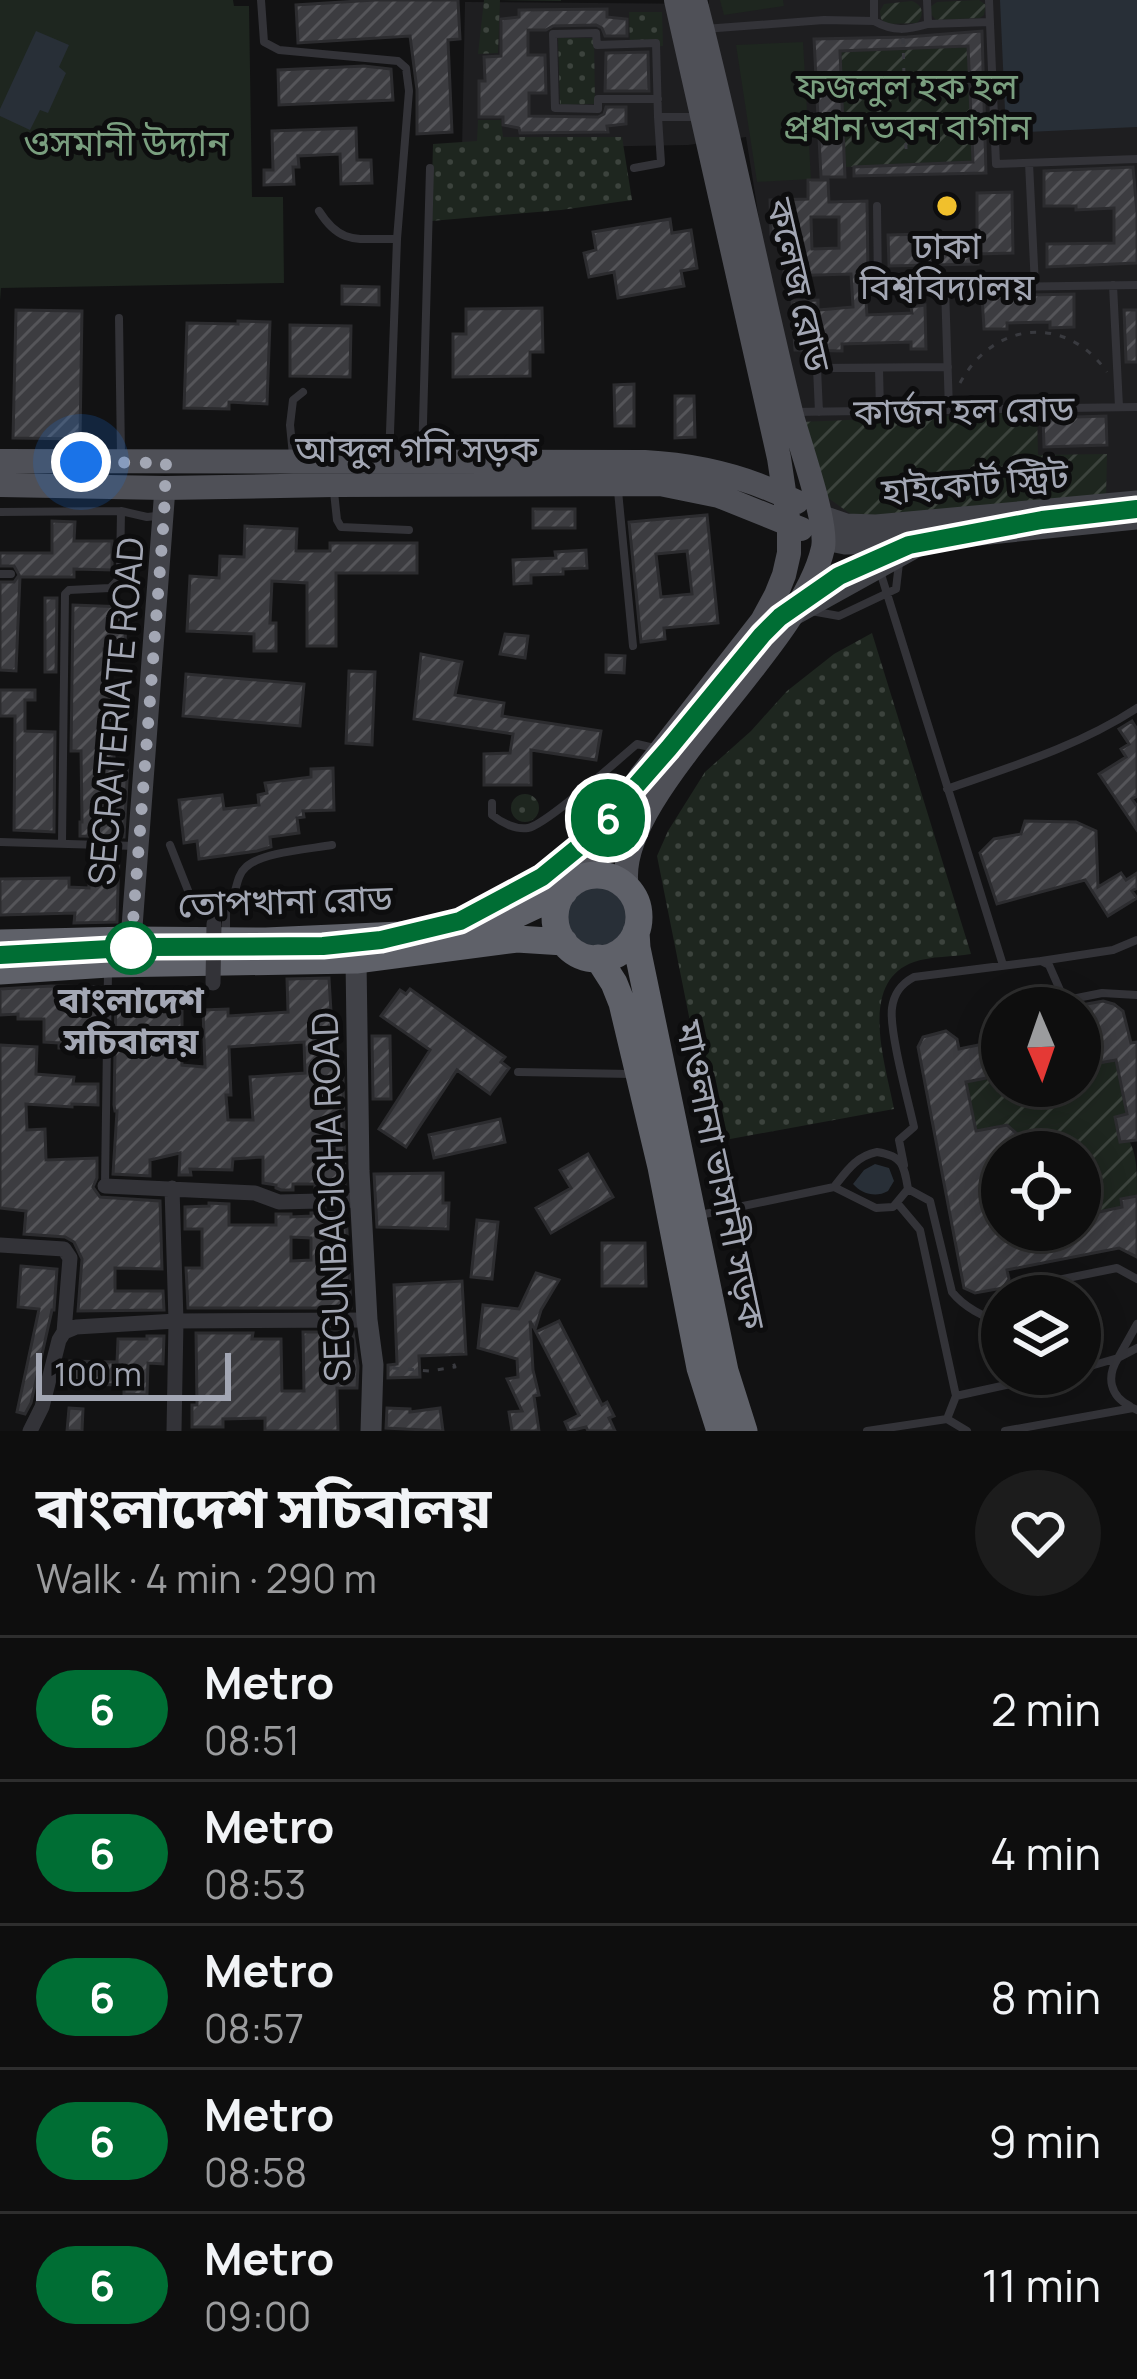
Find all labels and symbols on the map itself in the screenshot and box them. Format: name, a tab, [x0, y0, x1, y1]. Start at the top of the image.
park label: ফজলুল হক হল প্রধান ভবন বাগান	[783, 61, 1033, 151]
park label: ওসমানী উদ্যান	[23, 118, 230, 167]
street label: কলেজ রোড	[756, 193, 843, 377]
marker: ঢাকা বিশ্ববিদ্যালয়	[934, 193, 960, 219]
place label: ঢাকা বিশ্ববিদ্যালয়	[859, 221, 1035, 311]
street label: কার্জন হল রোড	[852, 383, 1075, 436]
street label: আব্দুল গনি সড়ক	[294, 424, 540, 473]
your location	[51, 432, 111, 492]
street label: হাইকোর্ট স্ট্রিট	[878, 450, 1072, 515]
street label: SECRATERIATE ROAD	[76, 535, 155, 887]
line badge: 6	[569, 779, 647, 857]
street label: তোপখানা রোড	[177, 872, 394, 929]
marker: বাংলাদেশ সচিবালয়	[106, 923, 156, 973]
place label: বাংলাদেশ সচিবালয়	[57, 975, 204, 1065]
north arrow	[981, 987, 1101, 1107]
street label: SEGUNBAGICHA ROAD	[300, 1011, 361, 1383]
street label: মাওলানা ভাসানী সড়ক	[665, 1015, 778, 1335]
scale bar	[36, 1347, 231, 1400]

